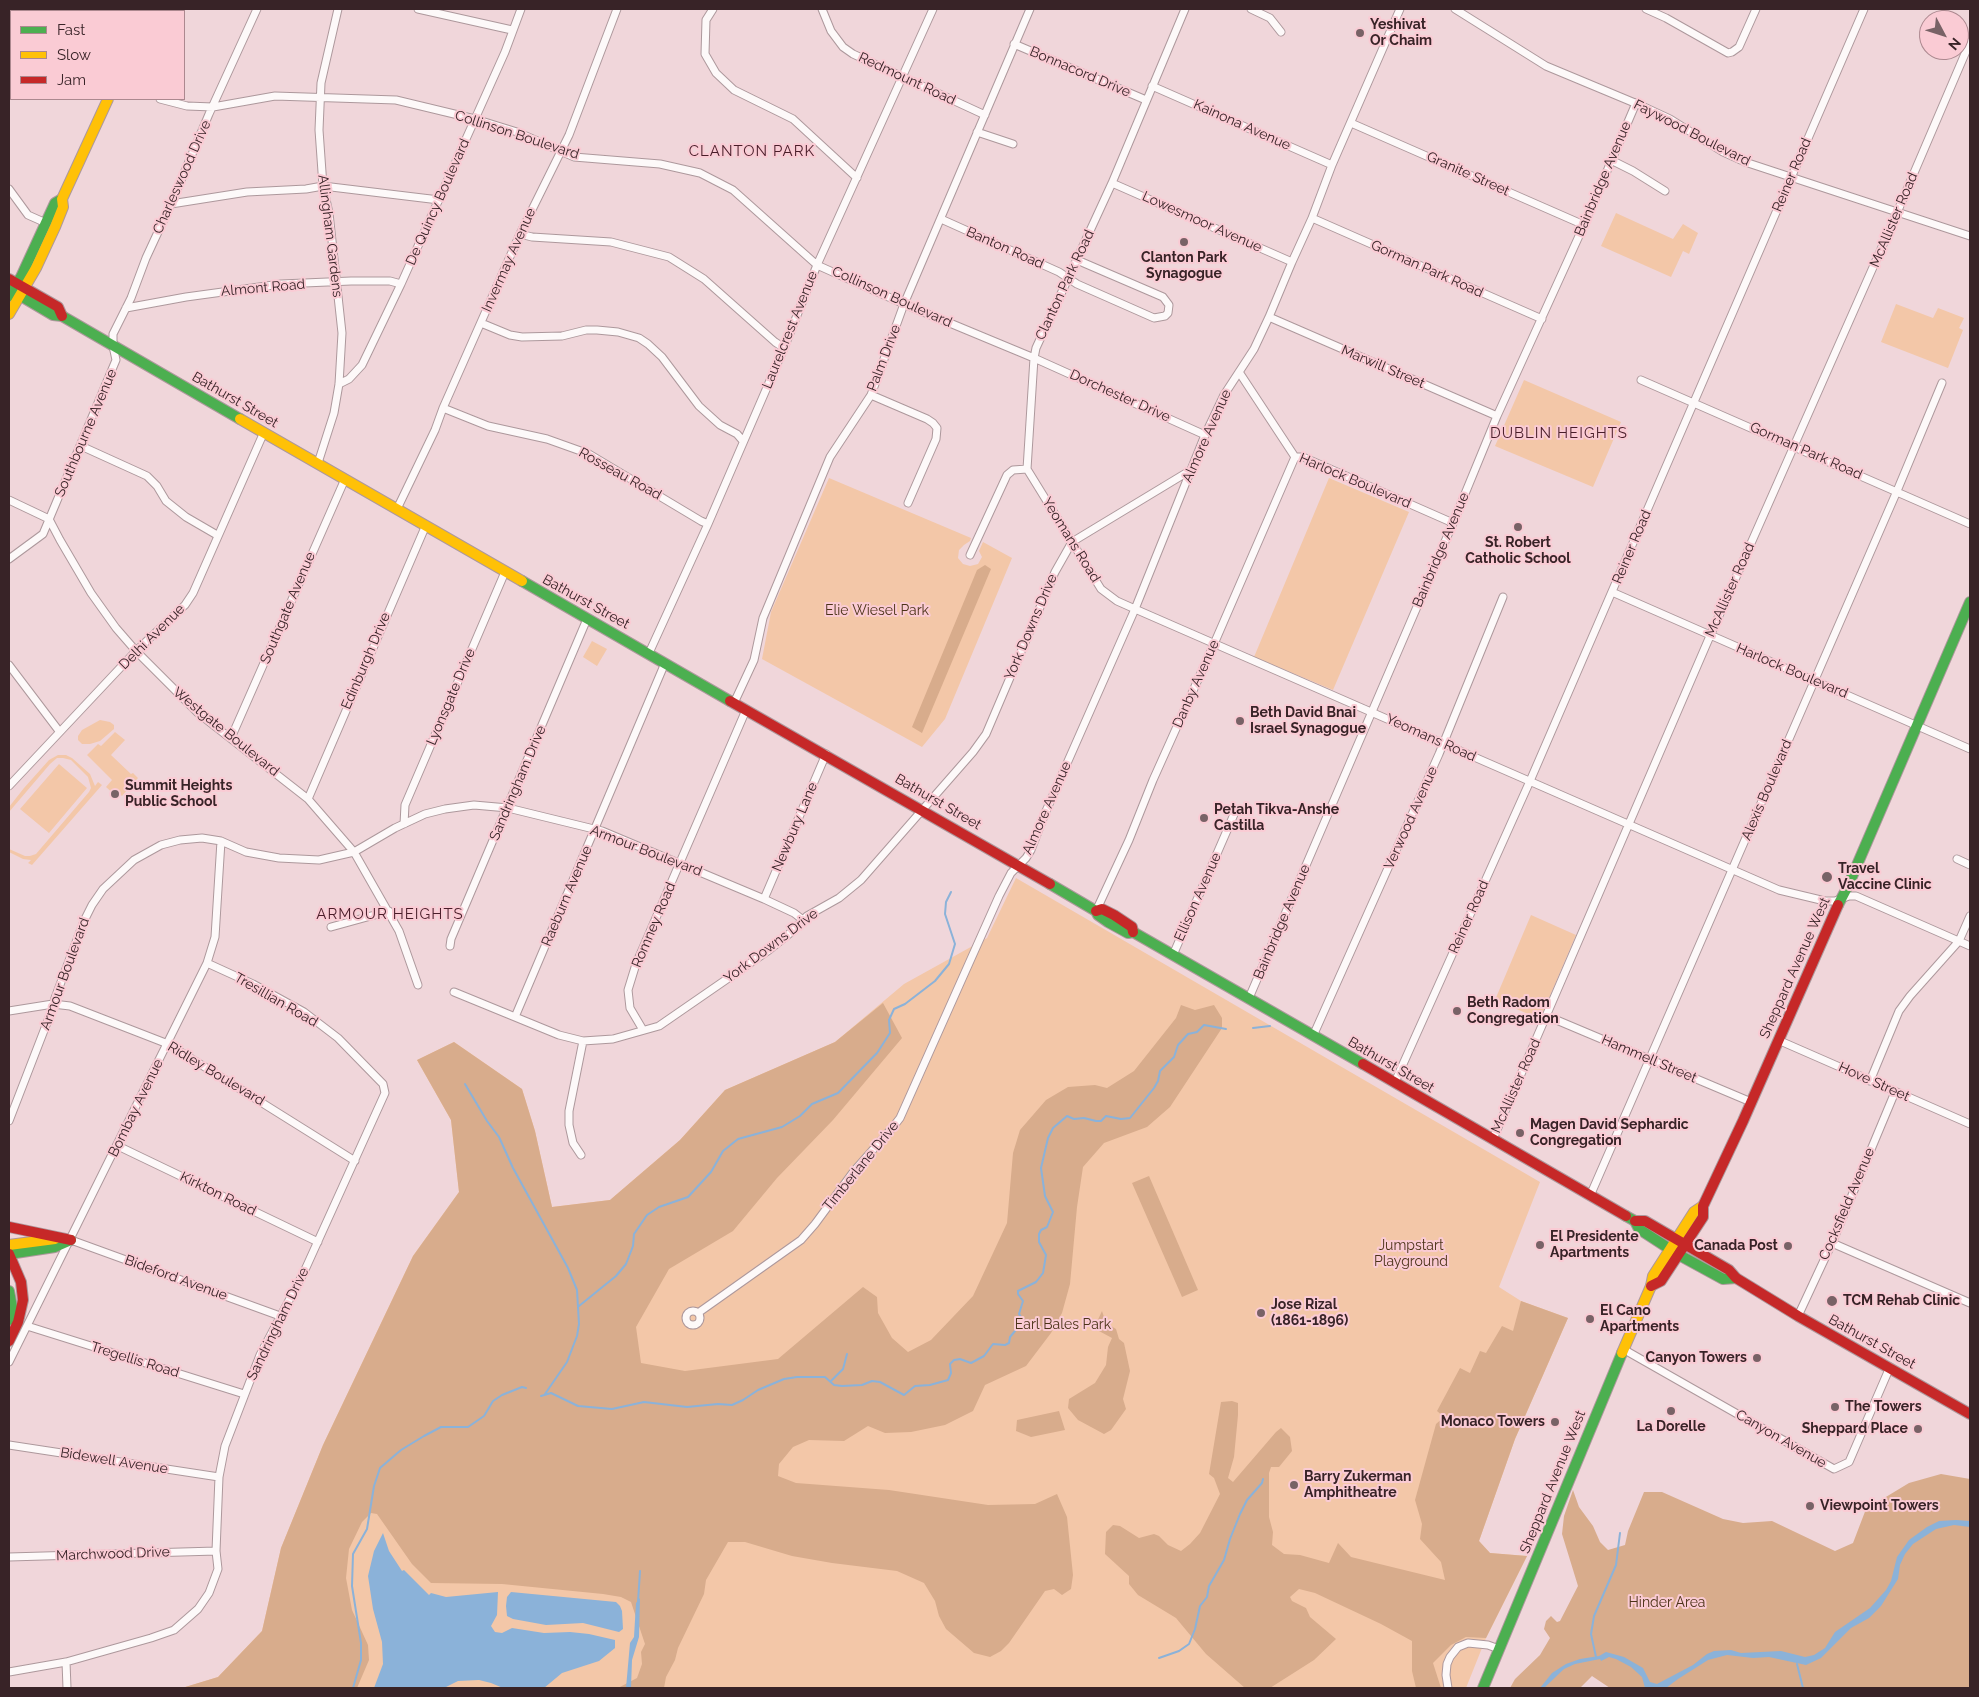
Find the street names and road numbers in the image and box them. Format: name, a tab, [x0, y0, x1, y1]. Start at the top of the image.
street label: Bonnacord Drive	[1027, 43, 1133, 101]
street label: Redmount Road	[856, 49, 958, 109]
street label: Kainona Avenue	[1191, 96, 1293, 154]
street label: Faywood Boulevard	[1631, 96, 1753, 170]
street label: Collinson Boulevard	[453, 107, 581, 163]
street label: Charleswood Drive	[149, 118, 215, 236]
street label: Bainbridge Avenue	[1571, 119, 1635, 239]
street label: De Quincy Boulevard	[403, 136, 473, 268]
street label: Reiner Road	[1769, 136, 1815, 214]
street label: Granite Street	[1424, 148, 1512, 200]
street label: McAllister Road	[1866, 170, 1922, 270]
street label: Allingham Gardens	[314, 174, 346, 298]
street label: Lowesmoor Avenue	[1140, 188, 1264, 256]
street label: Invermay Avenue	[478, 205, 540, 315]
street label: Banton Road	[964, 223, 1046, 273]
street label: Clanton Park Road	[1032, 227, 1098, 343]
street label: Gorman Park Road	[1368, 237, 1486, 301]
street label: Collinson Boulevard	[829, 263, 955, 331]
street label: Laurelcrest Avenue	[759, 269, 821, 391]
street label: Almont Road	[220, 276, 306, 300]
street label: Palm Drive	[864, 322, 904, 394]
street label: Marwill Street	[1339, 342, 1427, 392]
street label: Dorchester Drive	[1067, 366, 1173, 426]
street label: Southbourne Avenue	[51, 367, 121, 499]
street label: Bathurst Street	[189, 369, 281, 431]
street label: Almore Avenue	[1179, 387, 1235, 485]
street label: Gorman Park Road	[1747, 419, 1865, 483]
street label: Rosseau Road	[576, 444, 664, 504]
street label: Harlock Boulevard	[1297, 450, 1413, 512]
street label: Bainbridge Avenue	[1409, 490, 1473, 610]
street label: Yeomans Road	[1038, 494, 1104, 586]
street label: Reiner Road	[1609, 508, 1655, 586]
street label: McAllister Road	[1702, 540, 1758, 640]
street label: Southgate Avenue	[257, 550, 319, 666]
street label: Bathurst Street	[540, 571, 632, 633]
street label: York Downs Drive	[1001, 572, 1061, 682]
street label: Delhi Avenue	[116, 601, 188, 673]
street label: Edinburgh Drive	[338, 610, 394, 712]
street label: Danby Avenue	[1169, 637, 1223, 731]
street label: Harlock Boulevard	[1734, 640, 1850, 702]
street label: Lyonsgate Drive	[423, 646, 479, 748]
street label: Westgate Boulevard	[169, 684, 283, 780]
street label: Yeomans Road	[1383, 711, 1479, 765]
street label: Sandringham Drive	[486, 723, 550, 843]
street label: Alexis Boulevard	[1738, 737, 1796, 843]
street label: Almore Avenue	[1019, 759, 1075, 857]
street label: Verwood Avenue	[1381, 764, 1441, 872]
street label: Bathurst Street	[892, 771, 984, 833]
street label: Newbury Lane	[769, 780, 821, 874]
street label: Armour Boulevard	[588, 822, 704, 880]
street label: Raeburn Avenue	[538, 843, 596, 949]
street label: Ellison Avenue	[1171, 850, 1225, 944]
street label: Bainbridge Avenue	[1250, 862, 1314, 982]
street label: Reiner Road	[1445, 878, 1493, 956]
street label: Romney Road	[628, 880, 680, 970]
street label: Sheppard Avenue West	[1756, 895, 1834, 1041]
street label: York Downs Drive	[721, 905, 821, 987]
street label: Armour Boulevard	[37, 915, 93, 1033]
street label: Tresillian Road	[231, 969, 321, 1031]
street label: Hammell Street	[1599, 1031, 1699, 1087]
street label: Bathurst Street	[1345, 1034, 1437, 1096]
street label: McAllister Road	[1488, 1036, 1544, 1136]
street label: Ridley Boulevard	[165, 1038, 267, 1110]
street label: Bombay Avenue	[105, 1056, 167, 1160]
street label: Hove Street	[1836, 1059, 1912, 1105]
street label: Timberlane Drive	[820, 1118, 902, 1214]
street label: Cocksfield Avenue	[1816, 1145, 1878, 1263]
street label: Kirkton Road	[177, 1168, 259, 1220]
street label: Bideford Avenue	[122, 1252, 230, 1304]
street label: Sandringham Drive	[243, 1265, 313, 1383]
street label: Bathurst Street	[1826, 1311, 1918, 1373]
street label: Tregellis Road	[89, 1339, 181, 1381]
street label: Canyon Avenue	[1733, 1406, 1829, 1472]
street label: Sheppard Avenue West	[1517, 1408, 1589, 1556]
street label: Bidewell Avenue	[59, 1444, 169, 1478]
street label: Marchwood Drive	[56, 1544, 170, 1564]

